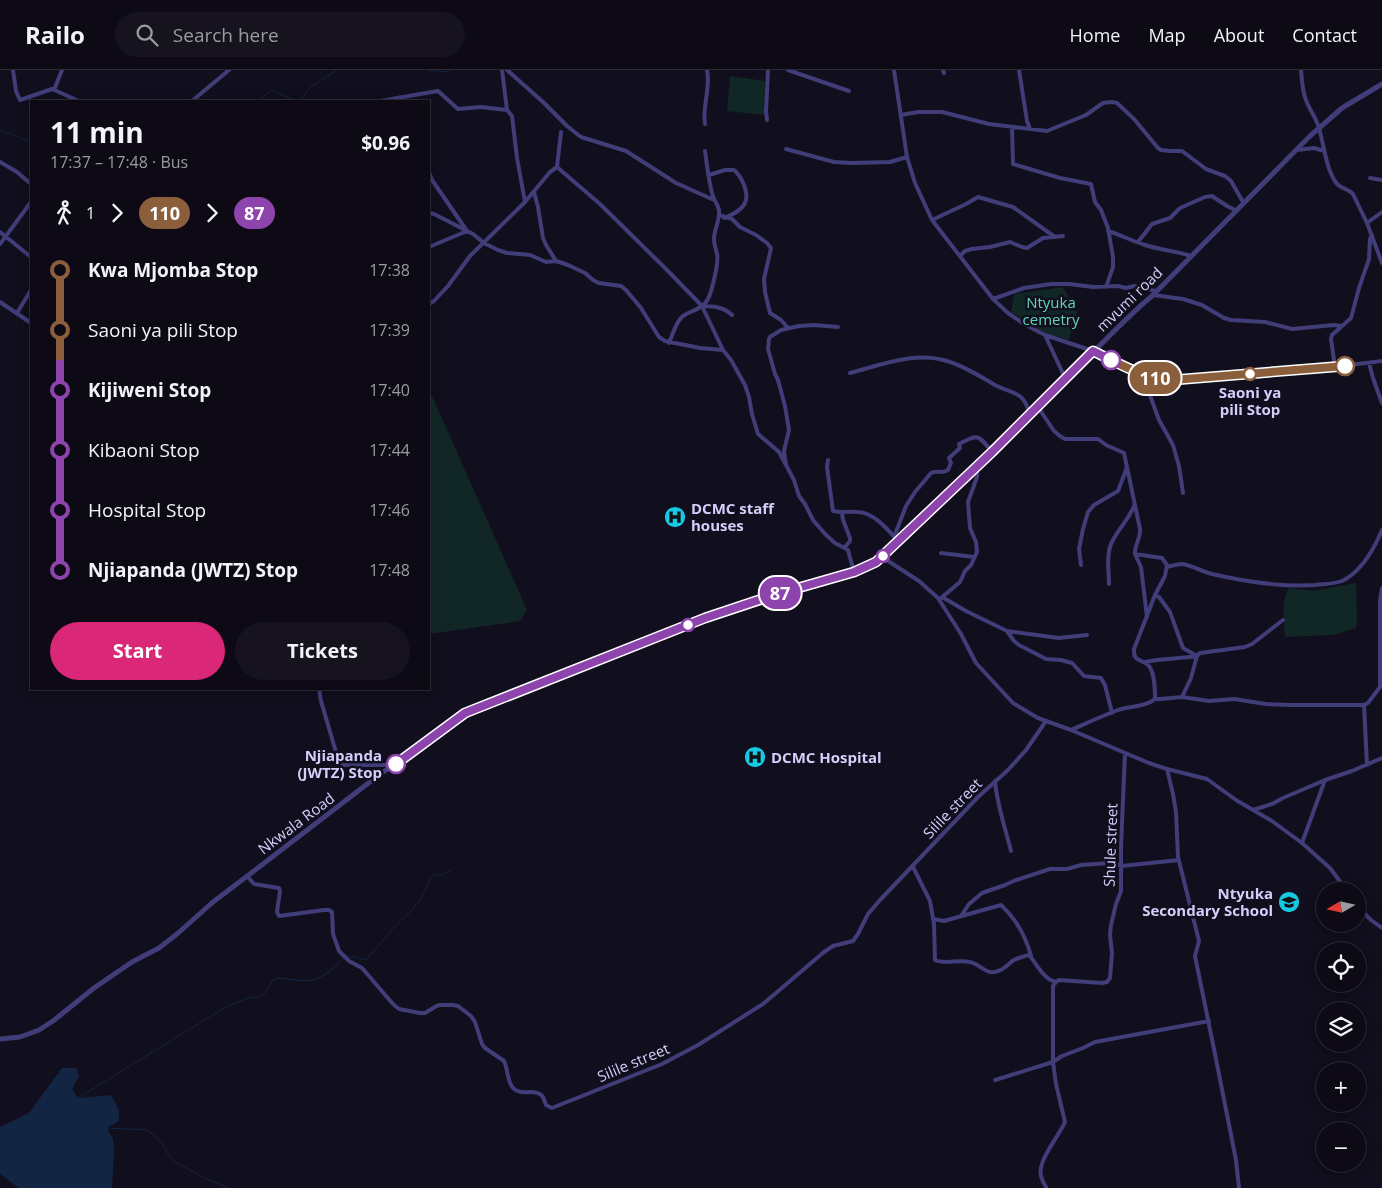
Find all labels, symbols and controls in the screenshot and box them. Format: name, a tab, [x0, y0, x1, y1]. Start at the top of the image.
search box	[115, 12, 465, 57]
text: Railo	[25, 18, 85, 51]
icon: search	[133, 21, 161, 49]
text: Search here	[173, 22, 279, 48]
text: Home	[1070, 23, 1120, 47]
text: Map	[1148, 23, 1186, 47]
text: About	[1214, 23, 1264, 47]
text: Contact	[1292, 23, 1357, 47]
text: 11 min	[50, 113, 144, 151]
text: $0.96	[361, 130, 410, 156]
text: 17:37 – 17:48 · Bus	[50, 151, 188, 173]
icon: walk	[50, 199, 78, 227]
icon: forward	[103, 199, 131, 227]
icon: forward	[198, 199, 226, 227]
text: 110	[149, 201, 180, 225]
text: 87	[244, 201, 265, 225]
text: 1	[86, 202, 95, 224]
text: Kwa Mjomba Stop	[88, 257, 258, 283]
text: 17:38	[369, 259, 410, 281]
street label: mvumi road	[1092, 262, 1166, 336]
park label: Ntyuka cemetry	[1023, 292, 1080, 329]
text: Saoni ya pili Stop	[88, 317, 238, 343]
text: 17:39	[369, 319, 410, 341]
unlabelled marker	[1101, 350, 1121, 370]
unlabelled marker	[1335, 356, 1355, 376]
line badge: 110	[1126, 362, 1184, 394]
text: 110	[1140, 366, 1170, 390]
marker: Saoni ya pili Stop	[1243, 367, 1257, 381]
text: Kijiweni Stop	[88, 377, 211, 403]
text: 17:40	[369, 379, 410, 401]
place label: Saoni ya pili Stop	[1219, 382, 1281, 419]
text: Kibaoni Stop	[88, 437, 200, 463]
text: 17:44	[369, 439, 410, 461]
text: Hospital Stop	[88, 497, 206, 523]
place label: DCMC staff houses	[691, 498, 775, 535]
text: 17:46	[369, 499, 410, 521]
hospital icon: DCMC staff houses	[663, 505, 687, 529]
unlabelled marker	[876, 549, 890, 563]
text: Njiapanda (JWTZ) Stop	[88, 557, 298, 583]
text: 17:48	[369, 559, 410, 581]
line badge: 87	[758, 577, 802, 609]
text: 87	[770, 581, 790, 605]
unlabelled marker	[681, 618, 695, 632]
button: Start	[50, 622, 225, 680]
button: Tickets	[235, 622, 410, 680]
place label: Njiapanda (JWTZ) Stop	[298, 745, 382, 782]
hospital icon: DCMC Hospital	[743, 745, 767, 769]
place label: DCMC Hospital	[771, 747, 882, 767]
marker: Njiapanda (JWTZ) Stop	[386, 754, 406, 774]
street label: Silile street	[918, 774, 986, 842]
street label: Nkwala Road	[254, 788, 338, 858]
street label: Shule street	[1099, 803, 1121, 887]
north arrow	[1316, 882, 1366, 932]
map controls	[1316, 882, 1366, 1172]
place label: Ntyuka Secondary School	[1142, 883, 1273, 920]
school or university icon: Ntyuka Secondary School	[1277, 890, 1301, 914]
button: locate	[1316, 942, 1366, 992]
button: layers	[1316, 1002, 1366, 1052]
street label: Silile street	[594, 1038, 672, 1086]
button: +	[1316, 1062, 1366, 1112]
button: −	[1316, 1122, 1366, 1172]

